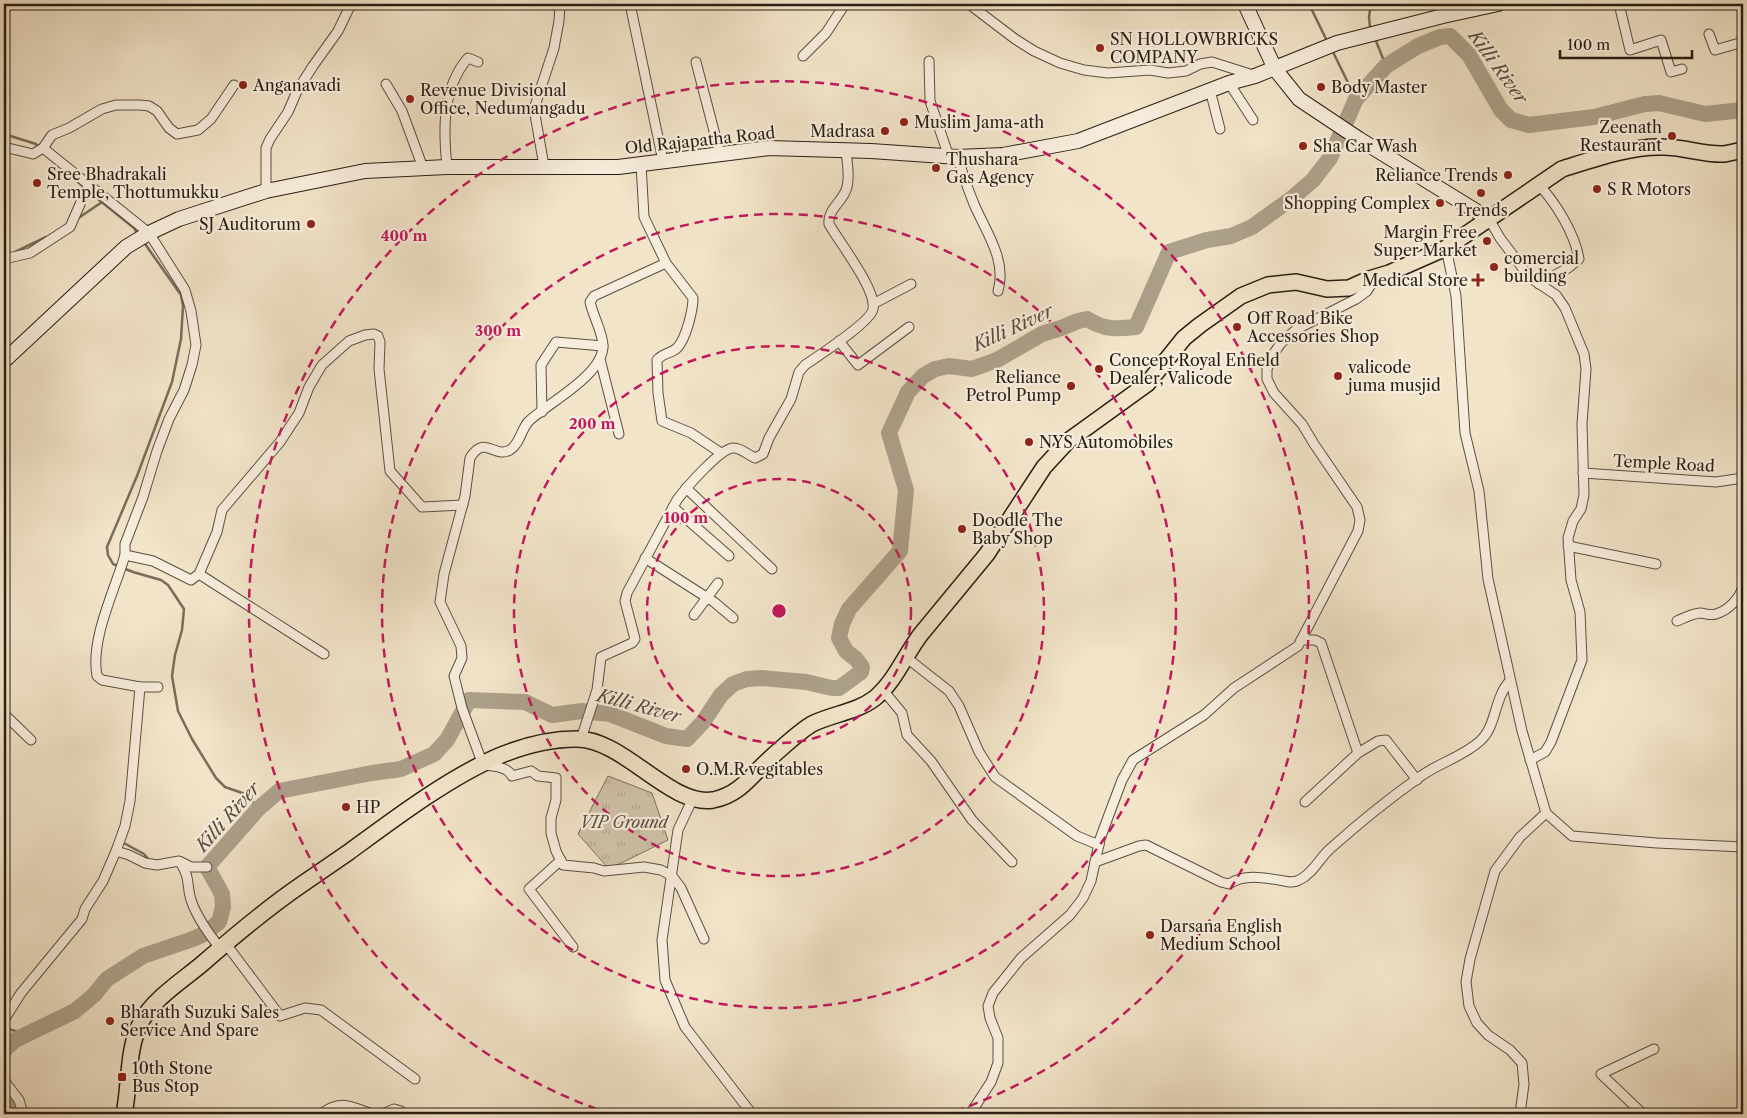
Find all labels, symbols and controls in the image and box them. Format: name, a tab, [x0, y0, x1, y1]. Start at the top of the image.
water label: Killi River	[1463, 24, 1533, 110]
scale bar	[1560, 28, 1692, 60]
place label: SN HOLLOWBRICKS COMPANY	[1110, 29, 1278, 67]
text: 100 m	[1567, 35, 1610, 54]
marker: SN HOLLOWBRICKS COMPANY	[1094, 42, 1106, 54]
place label: Anganavadi	[252, 75, 341, 95]
place label: Body Master	[1331, 77, 1427, 97]
marker: Anganavadi	[237, 79, 249, 91]
place label: Revenue Divisional Office, Nedumangadu	[420, 80, 586, 118]
marker: Body Master	[1315, 81, 1327, 93]
marker: Revenue Divisional Office, Nedumangadu	[404, 93, 416, 105]
place label: Muslim Jama-ath	[914, 112, 1044, 132]
marker: Muslim Jama-ath	[898, 116, 910, 128]
place label: Zeenath Restaurant	[1580, 117, 1662, 155]
place label: Madrasa	[810, 121, 876, 141]
street label: Old Rajapatha Road	[624, 122, 776, 158]
marker: Madrasa	[879, 125, 891, 137]
marker: Zeenath Restaurant	[1666, 130, 1678, 142]
place label: Sha Car Wash	[1313, 136, 1418, 156]
marker: Sha Car Wash	[1297, 140, 1309, 152]
place label: Thushara Gas Agency	[946, 149, 1035, 187]
marker: Thushara Gas Agency	[930, 162, 942, 174]
place label: Sree Bhadrakali Temple, Thottumukku	[47, 164, 219, 202]
place label: Reliance Trends	[1375, 165, 1498, 185]
marker: Reliance Trends	[1502, 169, 1514, 181]
marker: Sree Bhadrakali Temple, Thottumukku	[31, 177, 43, 189]
place label: S R Motors	[1607, 179, 1691, 199]
marker: S R Motors	[1591, 183, 1603, 195]
marker: Trends	[1475, 187, 1487, 199]
place label: Shopping Complex	[1284, 193, 1431, 213]
marker: Shopping Complex	[1434, 197, 1446, 209]
place label: Trends	[1454, 200, 1508, 220]
place label: SJ Auditorum	[199, 214, 301, 234]
marker: SJ Auditorum	[305, 218, 317, 230]
place label: Margin Free Super Market	[1374, 222, 1477, 260]
text: 400 m	[381, 226, 427, 245]
marker: Margin Free Super Market	[1481, 235, 1493, 247]
place label: comercial building	[1504, 248, 1579, 286]
marker: comercial building	[1488, 261, 1500, 273]
place label: Medical Store	[1362, 270, 1468, 290]
marker: Medical Store	[1472, 274, 1484, 286]
water label: Killi River	[968, 299, 1058, 357]
place label: Off Road Bike Accessories Shop	[1246, 308, 1379, 346]
text: 300 m	[475, 321, 521, 340]
marker: Off Road Bike Accessories Shop	[1231, 321, 1243, 333]
place label: Concept Royal Enfield Dealer, Valicode	[1109, 350, 1280, 388]
place label: valicode juma musjid	[1345, 357, 1441, 395]
marker: Concept Royal Enfield Dealer, Valicode	[1093, 363, 1105, 375]
place label: Reliance Petrol Pump	[966, 367, 1061, 405]
marker: valicode juma musjid	[1332, 370, 1344, 382]
marker: Reliance Petrol Pump	[1065, 380, 1077, 392]
text: 200 m	[569, 414, 615, 433]
place label: NYS Automobiles	[1039, 432, 1173, 452]
marker: NYS Automobiles	[1023, 436, 1035, 448]
street label: Temple Road	[1613, 450, 1716, 476]
text: 100 m	[664, 508, 708, 527]
place label: Doodle The Baby Shop	[972, 510, 1063, 548]
marker: Doodle The Baby Shop	[956, 523, 968, 535]
centre of rings	[770, 602, 788, 620]
water label: Killi River	[593, 684, 685, 728]
place label: O.M.R vegitables	[696, 759, 823, 779]
marker: O.M.R vegitables	[680, 763, 692, 775]
water label: Killi River	[190, 777, 266, 858]
place label: HP	[356, 797, 381, 817]
marker: HP	[340, 801, 352, 813]
park label: VIP Ground	[580, 812, 670, 832]
place label: Darsana English Medium School	[1160, 916, 1282, 954]
marker: Darsana English Medium School	[1144, 929, 1156, 941]
place label: Bharath Suzuki Sales Service And Spare	[120, 1002, 279, 1040]
marker: Bharath Suzuki Sales Service And Spare	[104, 1015, 116, 1027]
place label: 10th Stone Bus Stop	[132, 1058, 213, 1096]
marker: 10th Stone Bus Stop	[116, 1071, 128, 1083]

